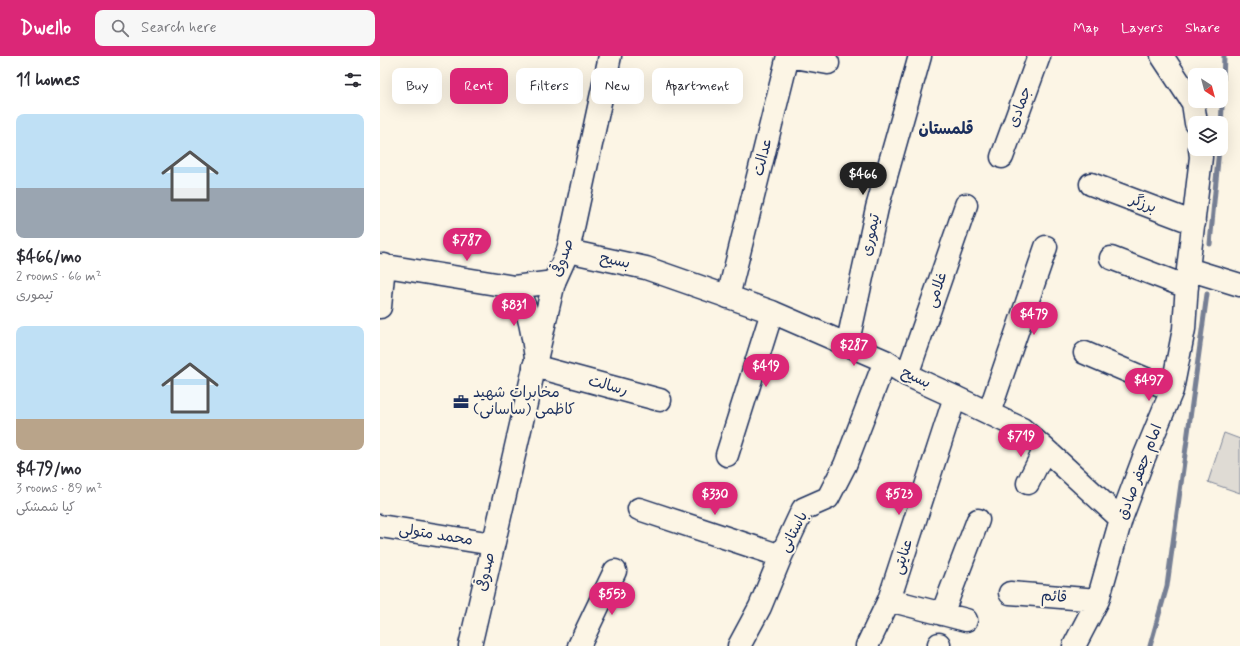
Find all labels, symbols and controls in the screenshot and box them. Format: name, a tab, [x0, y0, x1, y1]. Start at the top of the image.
search box	[95, 10, 375, 46]
text: Dwello	[20, 16, 71, 41]
icon: search	[109, 17, 131, 39]
text: Search here	[141, 18, 217, 38]
text: Map	[1073, 19, 1099, 37]
text: Layers	[1121, 19, 1163, 37]
text: Share	[1185, 19, 1220, 37]
chip: Buy	[392, 68, 442, 104]
chip: Rent	[450, 68, 508, 104]
chip: Filters	[516, 68, 583, 104]
chip: New	[591, 68, 644, 104]
chip: Apartment	[652, 68, 743, 104]
north arrow	[1188, 68, 1228, 108]
map controls	[1188, 68, 1228, 156]
text: 11 homes	[16, 69, 80, 91]
icon: filters	[342, 69, 364, 91]
street label: جمادی	[1003, 84, 1037, 130]
button: layers	[1188, 116, 1228, 156]
district label: قلمستان	[918, 119, 974, 140]
street label: عدالت	[749, 136, 777, 178]
icon: home	[154, 140, 226, 212]
pin: $466	[839, 162, 887, 196]
text: $466	[849, 166, 877, 183]
street label: برزگر	[1126, 190, 1159, 218]
street label: تیموری	[857, 211, 885, 258]
pin: $787	[443, 228, 491, 262]
text: $787	[452, 232, 482, 249]
street label: صدوقی	[545, 236, 579, 280]
text: $466/mo	[16, 246, 82, 268]
street label: بسیح	[598, 248, 632, 274]
text: 2 rooms · 66 m²	[16, 268, 101, 285]
street label: غلامی	[922, 269, 952, 311]
text: تیموری	[16, 287, 53, 304]
pin: $831	[490, 293, 538, 327]
text: $831	[501, 297, 527, 314]
pin: $479	[1010, 302, 1058, 336]
text: $479	[1020, 306, 1048, 323]
pin: $287	[830, 333, 878, 367]
text: $287	[840, 337, 868, 354]
icon: home	[154, 352, 226, 424]
pin: $419	[742, 354, 790, 388]
text: $419	[752, 358, 780, 375]
street label: بسیح	[898, 362, 934, 394]
pin: $497	[1125, 368, 1173, 402]
street label: رسالت	[586, 371, 630, 401]
text: $497	[1134, 372, 1164, 389]
place label: مخابرات شهید کاظمی (ساسانی)	[473, 383, 575, 420]
office icon: مخابرات شهید کاظمی (ساسانی)	[452, 393, 470, 411]
street label: امام جعفر صادق	[1113, 421, 1167, 523]
pin: $719	[997, 424, 1045, 458]
text: $719	[1007, 428, 1035, 445]
text: $479/mo	[16, 458, 82, 480]
text: 3 rooms · 89 m²	[16, 480, 102, 497]
pin: $330	[691, 482, 739, 516]
pin: $523	[875, 482, 923, 516]
text: $330	[702, 486, 728, 503]
text: $523	[885, 486, 913, 503]
text: کیا شمشکی	[16, 499, 75, 516]
street label: باستانی	[775, 508, 813, 556]
street label: محمد متولی	[398, 519, 474, 551]
street label: عنایتی	[888, 537, 918, 577]
street label: صدوقی	[470, 550, 500, 593]
pin: $553	[588, 582, 636, 616]
text: $553	[598, 586, 626, 603]
street label: قائم	[1040, 586, 1068, 609]

